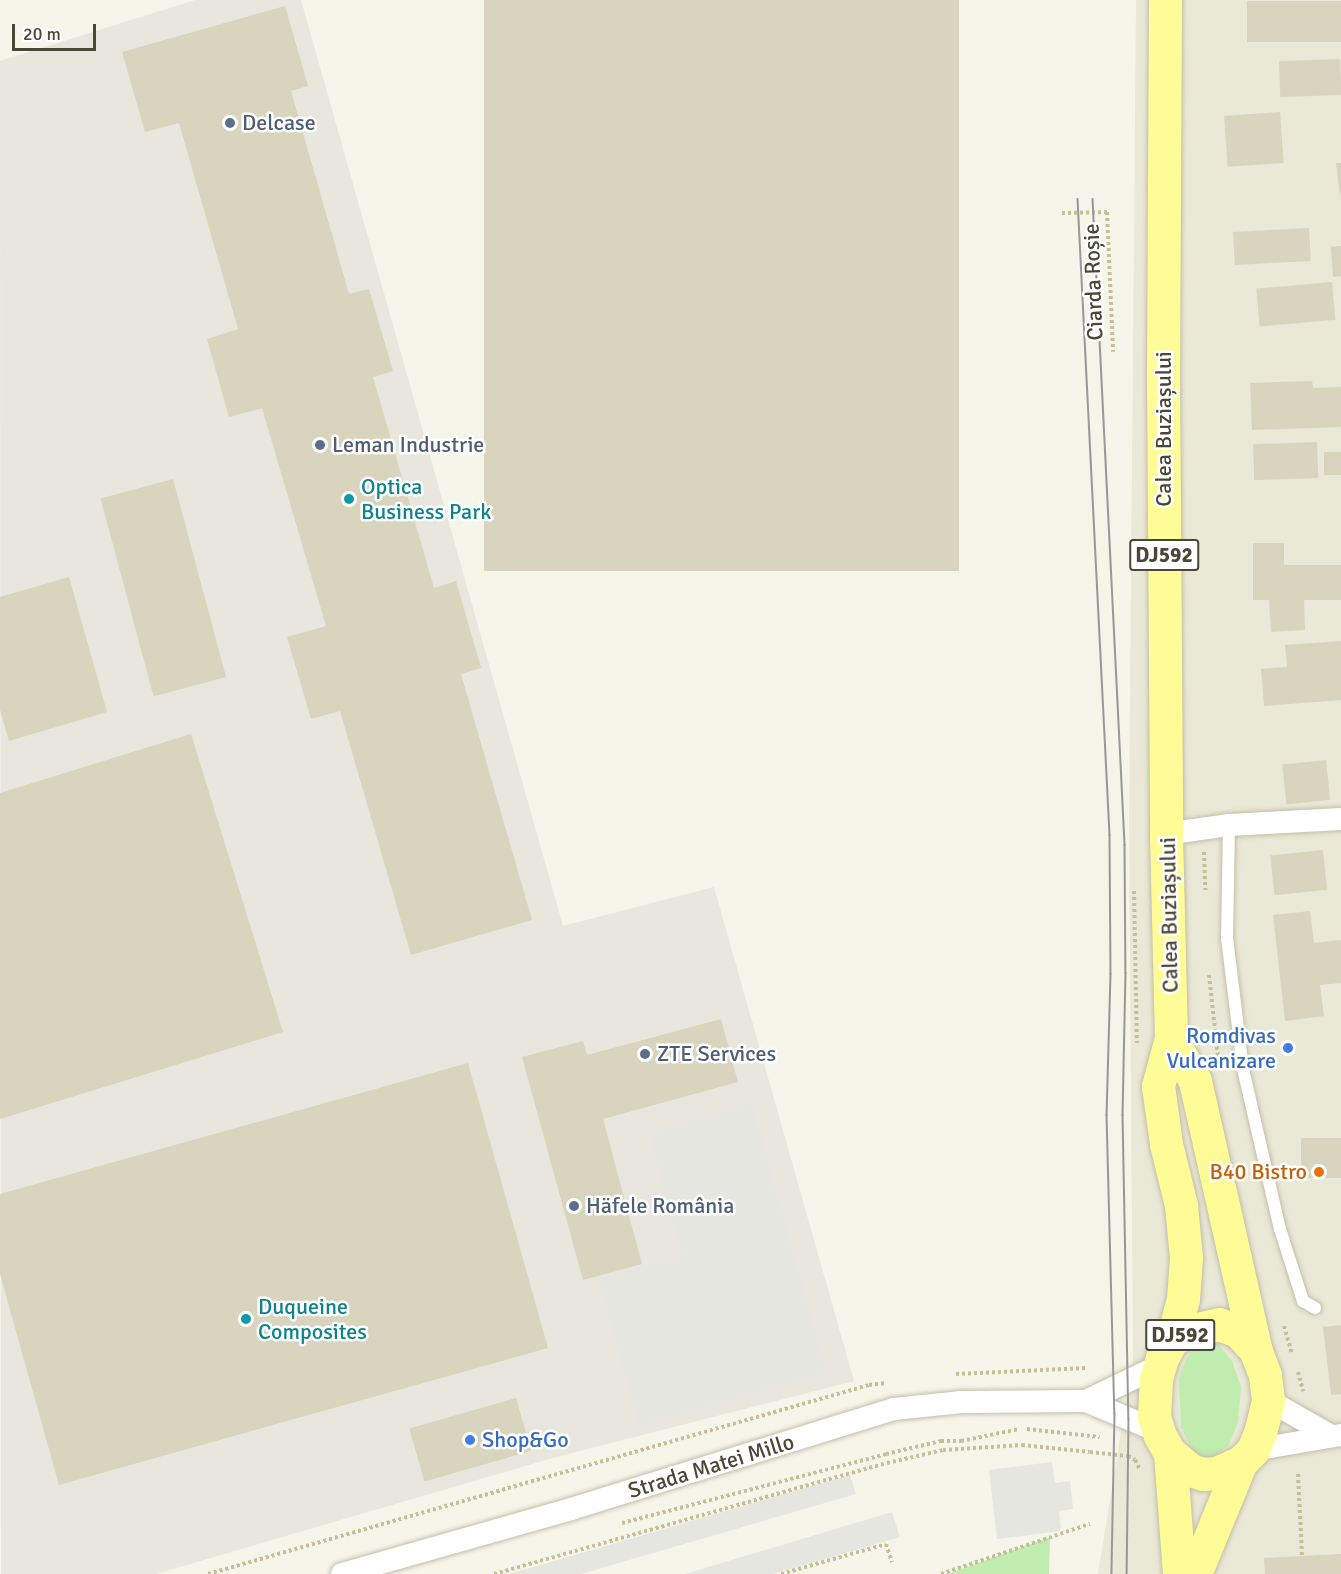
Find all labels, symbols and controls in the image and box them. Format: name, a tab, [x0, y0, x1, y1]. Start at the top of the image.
scale bar	[15, 12, 99, 50]
text: 20 m	[23, 23, 61, 45]
place label: Delcase	[242, 110, 316, 136]
marker: Delcase	[223, 116, 237, 130]
street label: Ciarda Roșie	[1078, 223, 1108, 341]
street label: Calea Buziașului	[1151, 351, 1177, 507]
place label: Leman Industrie	[332, 432, 484, 458]
marker: Leman Industrie	[313, 438, 327, 452]
place label: Optica Business Park	[361, 473, 491, 524]
marker: Optica Business Park	[342, 492, 356, 506]
road number: DJ592	[1128, 537, 1200, 573]
street label: Calea Buziașului	[1154, 837, 1184, 993]
place label: Romdivas Vulcanizare	[1167, 1022, 1276, 1074]
place label: ZTE Services	[657, 1041, 776, 1067]
marker: Romdivas Vulcanizare	[1281, 1041, 1295, 1055]
marker: ZTE Services	[638, 1047, 652, 1061]
place label: B40 Bistro	[1209, 1159, 1307, 1185]
marker: B40 Bistro	[1312, 1165, 1326, 1179]
place label: Häfele România	[586, 1193, 734, 1219]
marker: Häfele România	[567, 1199, 581, 1213]
place label: Duqueine Composites	[258, 1293, 367, 1344]
marker: Duqueine Composites	[239, 1312, 253, 1326]
road number: DJ592	[1144, 1317, 1216, 1353]
place label: Shop&Go	[482, 1427, 569, 1453]
street label: Strada Matei Millo	[625, 1428, 797, 1504]
marker: Shop&Go	[463, 1433, 477, 1447]

